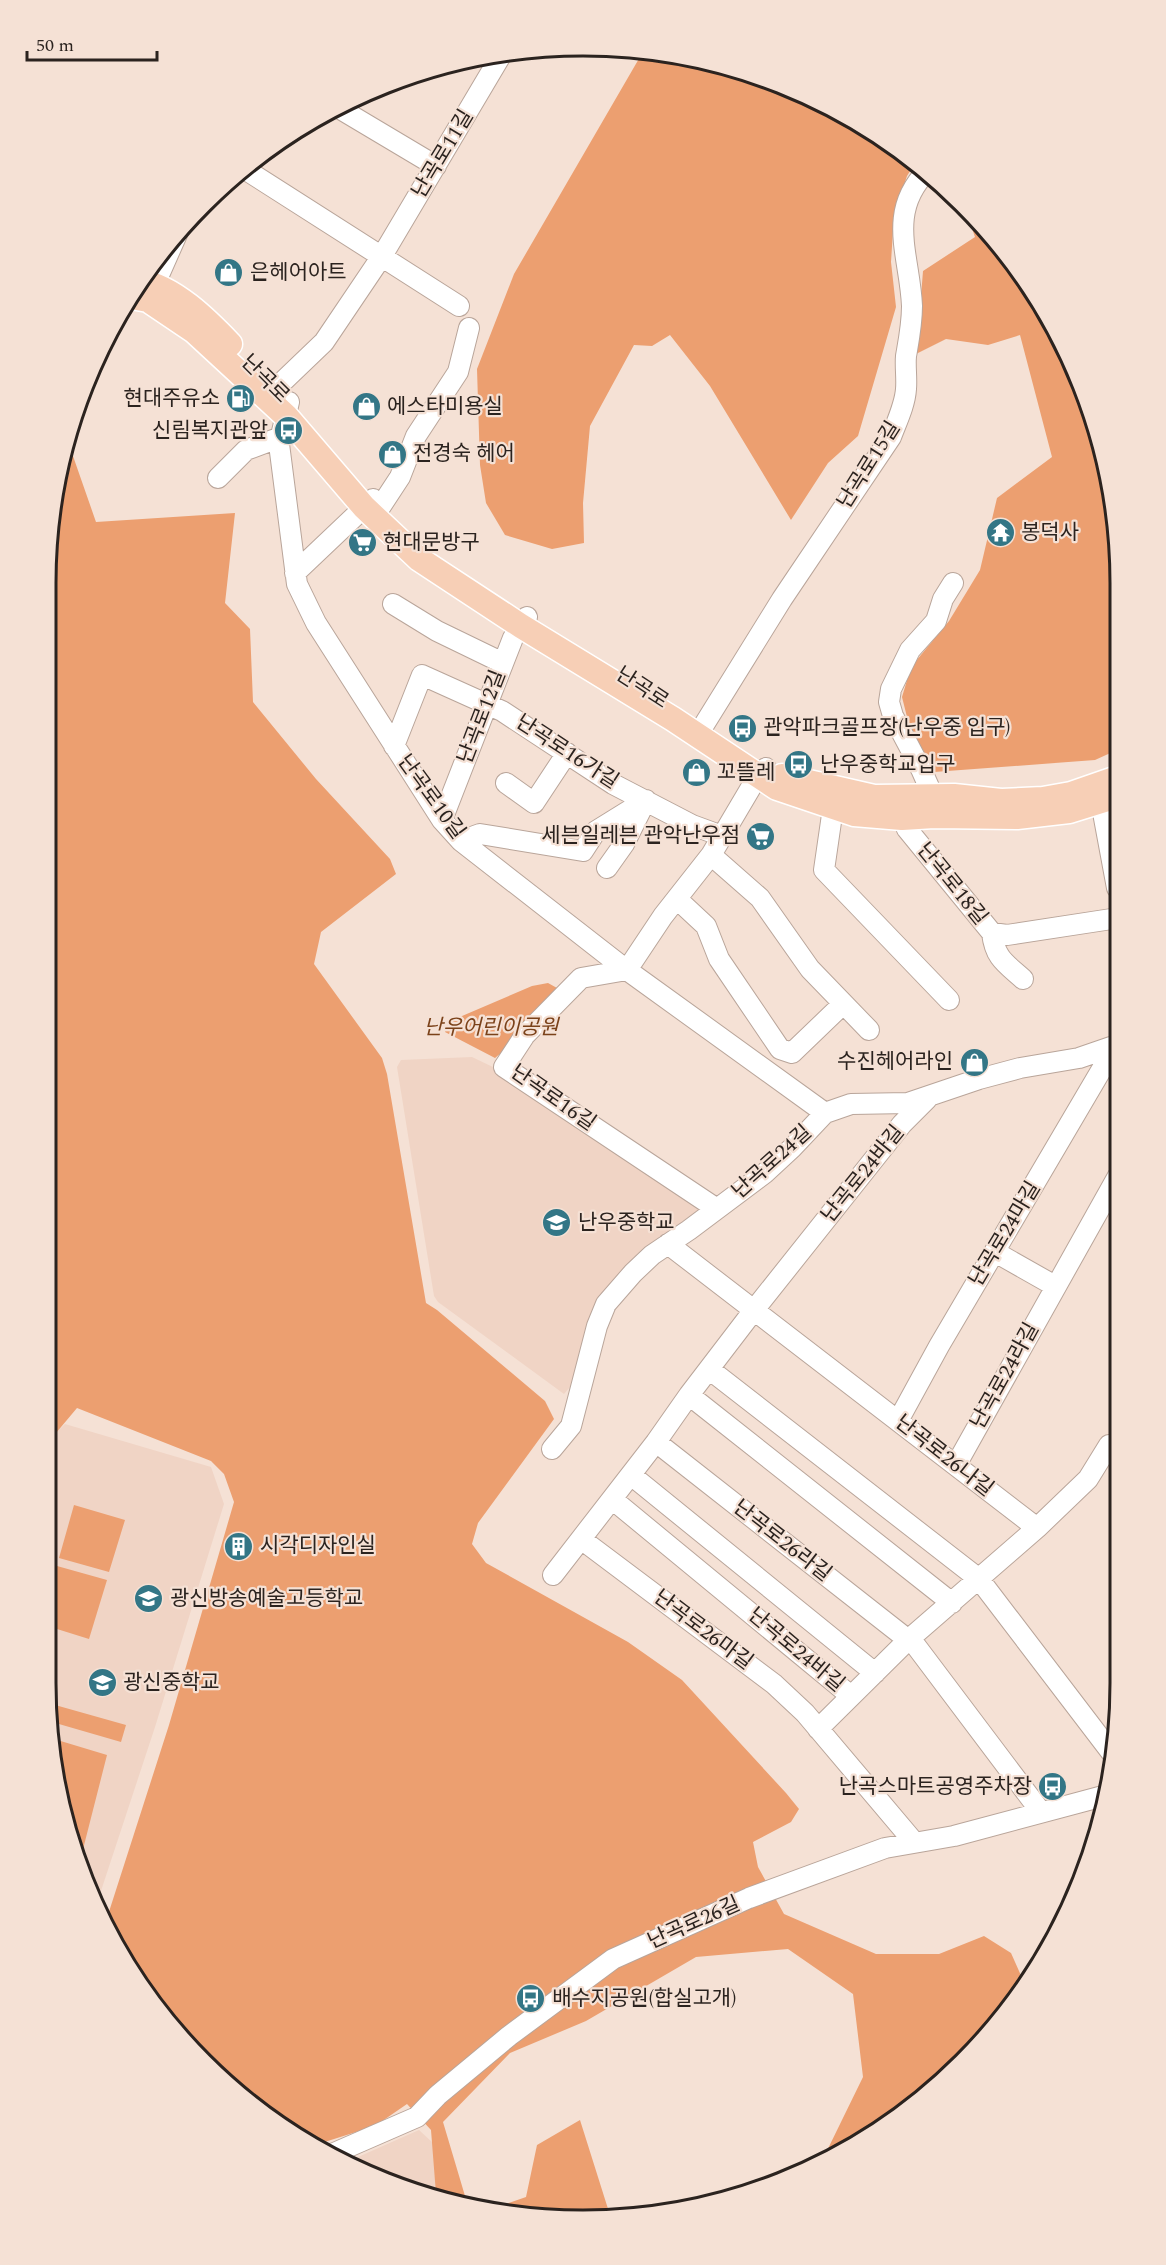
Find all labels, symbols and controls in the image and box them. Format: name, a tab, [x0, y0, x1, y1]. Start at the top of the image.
scale bar	[27, 24, 158, 62]
text: 50 m	[36, 32, 74, 59]
street label: 난곡로11길	[404, 104, 482, 204]
shop icon: 은헤어아트	[213, 257, 245, 289]
place label: 은헤어아트	[250, 257, 347, 289]
street label: 난곡로	[233, 347, 297, 411]
place label: 현대주유소	[123, 383, 220, 415]
fuel station icon: 현대주유소	[225, 383, 257, 415]
shop icon: 에스타미용실	[350, 391, 382, 423]
place label: 에스타미용실	[387, 391, 503, 423]
place label: 신림복지관앞	[152, 415, 268, 447]
bus stop icon: 신림복지관앞	[273, 415, 305, 447]
street label: 난곡로15길	[829, 415, 909, 515]
shop icon: 전경숙 헤어	[376, 438, 408, 470]
place label: 전경숙 헤어	[413, 438, 515, 470]
temple icon: 봉덕사	[984, 517, 1016, 549]
place label: 봉덕사	[1021, 517, 1079, 549]
supermarket icon: 현대문방구	[346, 527, 378, 559]
place label: 현대문방구	[383, 527, 480, 559]
street label: 난곡로	[609, 659, 675, 717]
street label: 난곡로12길	[449, 665, 515, 769]
street label: 난곡로16가길	[509, 707, 625, 797]
bus stop icon: 관악파크골프장(난우중 입구)	[726, 712, 758, 744]
place label: 관악파크골프장(난우중 입구)	[763, 712, 1011, 744]
street label: 난곡로10길	[389, 748, 473, 846]
bus stop icon: 난우중학교입구	[783, 749, 815, 781]
place label: 난우중학교입구	[820, 749, 955, 781]
shop icon: 꼬뜰레	[680, 757, 712, 789]
place label: 꼬뜰레	[717, 757, 775, 789]
place label: 세븐일레븐 관악난우점	[542, 820, 740, 852]
supermarket icon: 세븐일레븐 관악난우점	[745, 820, 777, 852]
street label: 난곡로18길	[909, 836, 995, 932]
park label: 난우어린이공원	[423, 1012, 560, 1044]
place label: 수진헤어라인	[837, 1046, 953, 1078]
shop icon: 수진헤어라인	[958, 1046, 990, 1078]
street label: 난곡로16길	[504, 1057, 602, 1139]
street label: 난곡로24길	[725, 1117, 819, 1207]
street label: 난곡로24바길	[814, 1118, 912, 1230]
street label: 난곡로24마길	[961, 1175, 1049, 1293]
school or university icon: 난우중학교	[541, 1207, 573, 1239]
place label: 난우중학교	[578, 1207, 675, 1239]
street label: 난곡로24라길	[962, 1317, 1048, 1435]
street label: 난곡로26나길	[888, 1407, 1000, 1505]
street label: 난곡로26라길	[726, 1492, 838, 1590]
building icon: 시각디자인실	[223, 1530, 255, 1562]
place label: 시각디자인실	[260, 1530, 376, 1562]
street label: 난곡로26마길	[646, 1582, 760, 1678]
school or university icon: 광신방송예술고등학교	[133, 1583, 165, 1615]
place label: 광신방송예술고등학교	[170, 1583, 363, 1615]
street label: 난곡로24바길	[741, 1600, 851, 1700]
school or university icon: 광신중학교	[86, 1667, 118, 1699]
place label: 광신중학교	[123, 1667, 220, 1699]
place label: 난곡스마트공영주차장	[839, 1771, 1032, 1803]
bus stop icon: 난곡스마트공영주차장	[1037, 1771, 1069, 1803]
street label: 난곡로26길	[643, 1888, 745, 1958]
bus stop icon: 배수지공원(합실고개)	[515, 1983, 547, 2015]
place label: 배수지공원(합실고개)	[552, 1983, 736, 2015]

